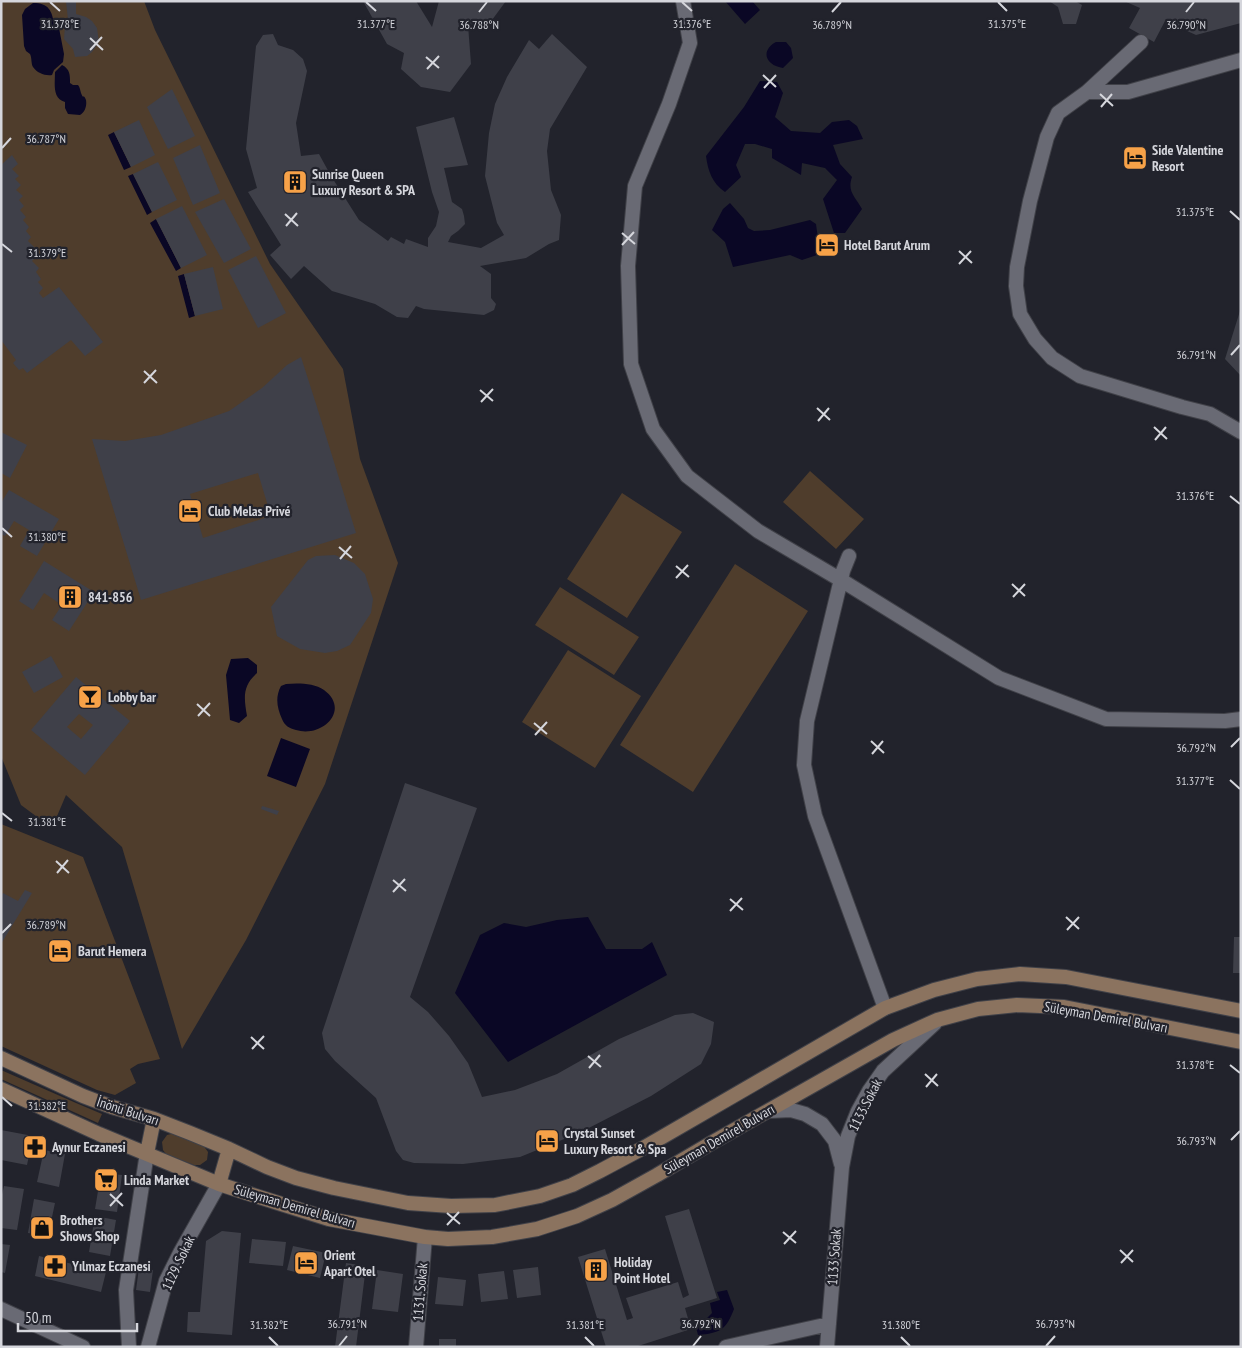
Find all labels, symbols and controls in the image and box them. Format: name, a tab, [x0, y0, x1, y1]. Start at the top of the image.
text: 31.378°E	[41, 16, 79, 31]
text: 31.377°E	[357, 16, 395, 31]
text: 31.376°E	[673, 16, 711, 31]
text: 31.375°E	[988, 16, 1026, 31]
text: 36.788°N	[459, 17, 499, 32]
text: 36.789°N	[812, 17, 852, 32]
text: 36.790°N	[1166, 17, 1206, 32]
text: 36.787°N	[26, 131, 66, 146]
place label: Side Valentine Resort	[1152, 141, 1223, 175]
hotel icon: Side Valentine Resort	[1122, 145, 1148, 171]
place label: Sunrise Queen Luxury Resort & SPA	[312, 165, 416, 199]
building icon: Sunrise Queen Luxury Resort & SPA	[282, 169, 308, 195]
text: 31.375°E	[1176, 204, 1214, 219]
hotel icon: Hotel Barut Arum	[814, 232, 840, 258]
place label: Hotel Barut Arum	[844, 236, 930, 254]
text: 31.379°E	[28, 245, 66, 260]
text: 36.791°N	[1176, 347, 1216, 362]
text: 31.376°E	[1176, 488, 1214, 503]
hotel icon: Club Melas Privé	[177, 498, 203, 524]
place label: Club Melas Privé	[208, 502, 290, 520]
text: 31.380°E	[28, 529, 66, 544]
building icon: 841-856	[57, 584, 83, 610]
place label: 841-856	[88, 588, 133, 606]
bar icon: Lobby bar	[77, 684, 103, 710]
place label: Lobby bar	[108, 688, 157, 706]
text: 36.792°N	[1176, 740, 1216, 755]
text: 31.377°E	[1176, 773, 1214, 788]
text: 31.381°E	[28, 814, 66, 829]
text: 36.789°N	[26, 917, 66, 932]
hotel icon: Barut Hemera	[47, 938, 73, 964]
place label: Barut Hemera	[78, 942, 147, 960]
street label: Süleyman Demirel Bulvarı	[1043, 997, 1169, 1037]
text: 31.378°E	[1176, 1057, 1214, 1072]
street label: 1133.Sokak	[844, 1075, 886, 1134]
street label: İnönü Bulvarı	[95, 1092, 161, 1130]
text: 31.382°E	[28, 1098, 66, 1113]
street label: Süleyman Demirel Bulvarı	[660, 1100, 778, 1178]
place label: Crystal Sunset Luxury Resort & Spa	[564, 1124, 666, 1158]
hotel icon: Crystal Sunset Luxury Resort & Spa	[534, 1128, 560, 1154]
text: 36.793°N	[1176, 1133, 1216, 1148]
pharmacy icon: Aynur Eczanesi	[22, 1134, 48, 1160]
place label: Aynur Eczanesi	[51, 1138, 126, 1156]
supermarket icon: Linda Market	[93, 1167, 119, 1193]
place label: Linda Market	[124, 1171, 189, 1189]
street label: Süleyman Demirel Bulvarı	[232, 1180, 358, 1232]
place label: Brothers Shows Shop	[60, 1211, 120, 1245]
shop icon: Brothers Shows Shop	[29, 1215, 55, 1241]
street label: 1133 Sokak	[823, 1228, 845, 1286]
street label: 1129. Sokak	[158, 1232, 199, 1293]
place label: Orient Apart Otel	[323, 1246, 376, 1280]
hotel icon: Orient Apart Otel	[293, 1250, 319, 1276]
pharmacy icon: Yılmaz Eczanesi	[42, 1253, 68, 1279]
place label: Holiday Point Hotel	[614, 1253, 671, 1287]
place label: Yılmaz Eczanesi	[71, 1257, 151, 1275]
building icon: Holiday Point Hotel	[583, 1257, 609, 1283]
street label: 1131. Sokak	[408, 1262, 432, 1322]
scale bar	[18, 1300, 136, 1332]
text: 50 m	[25, 1308, 51, 1327]
text: 36.791°N	[327, 1316, 367, 1331]
text: 36.792°N	[681, 1316, 721, 1331]
text: 36.793°N	[1035, 1316, 1075, 1331]
text: 31.382°E	[250, 1317, 288, 1332]
text: 31.381°E	[566, 1317, 604, 1332]
text: 31.380°E	[882, 1317, 920, 1332]

